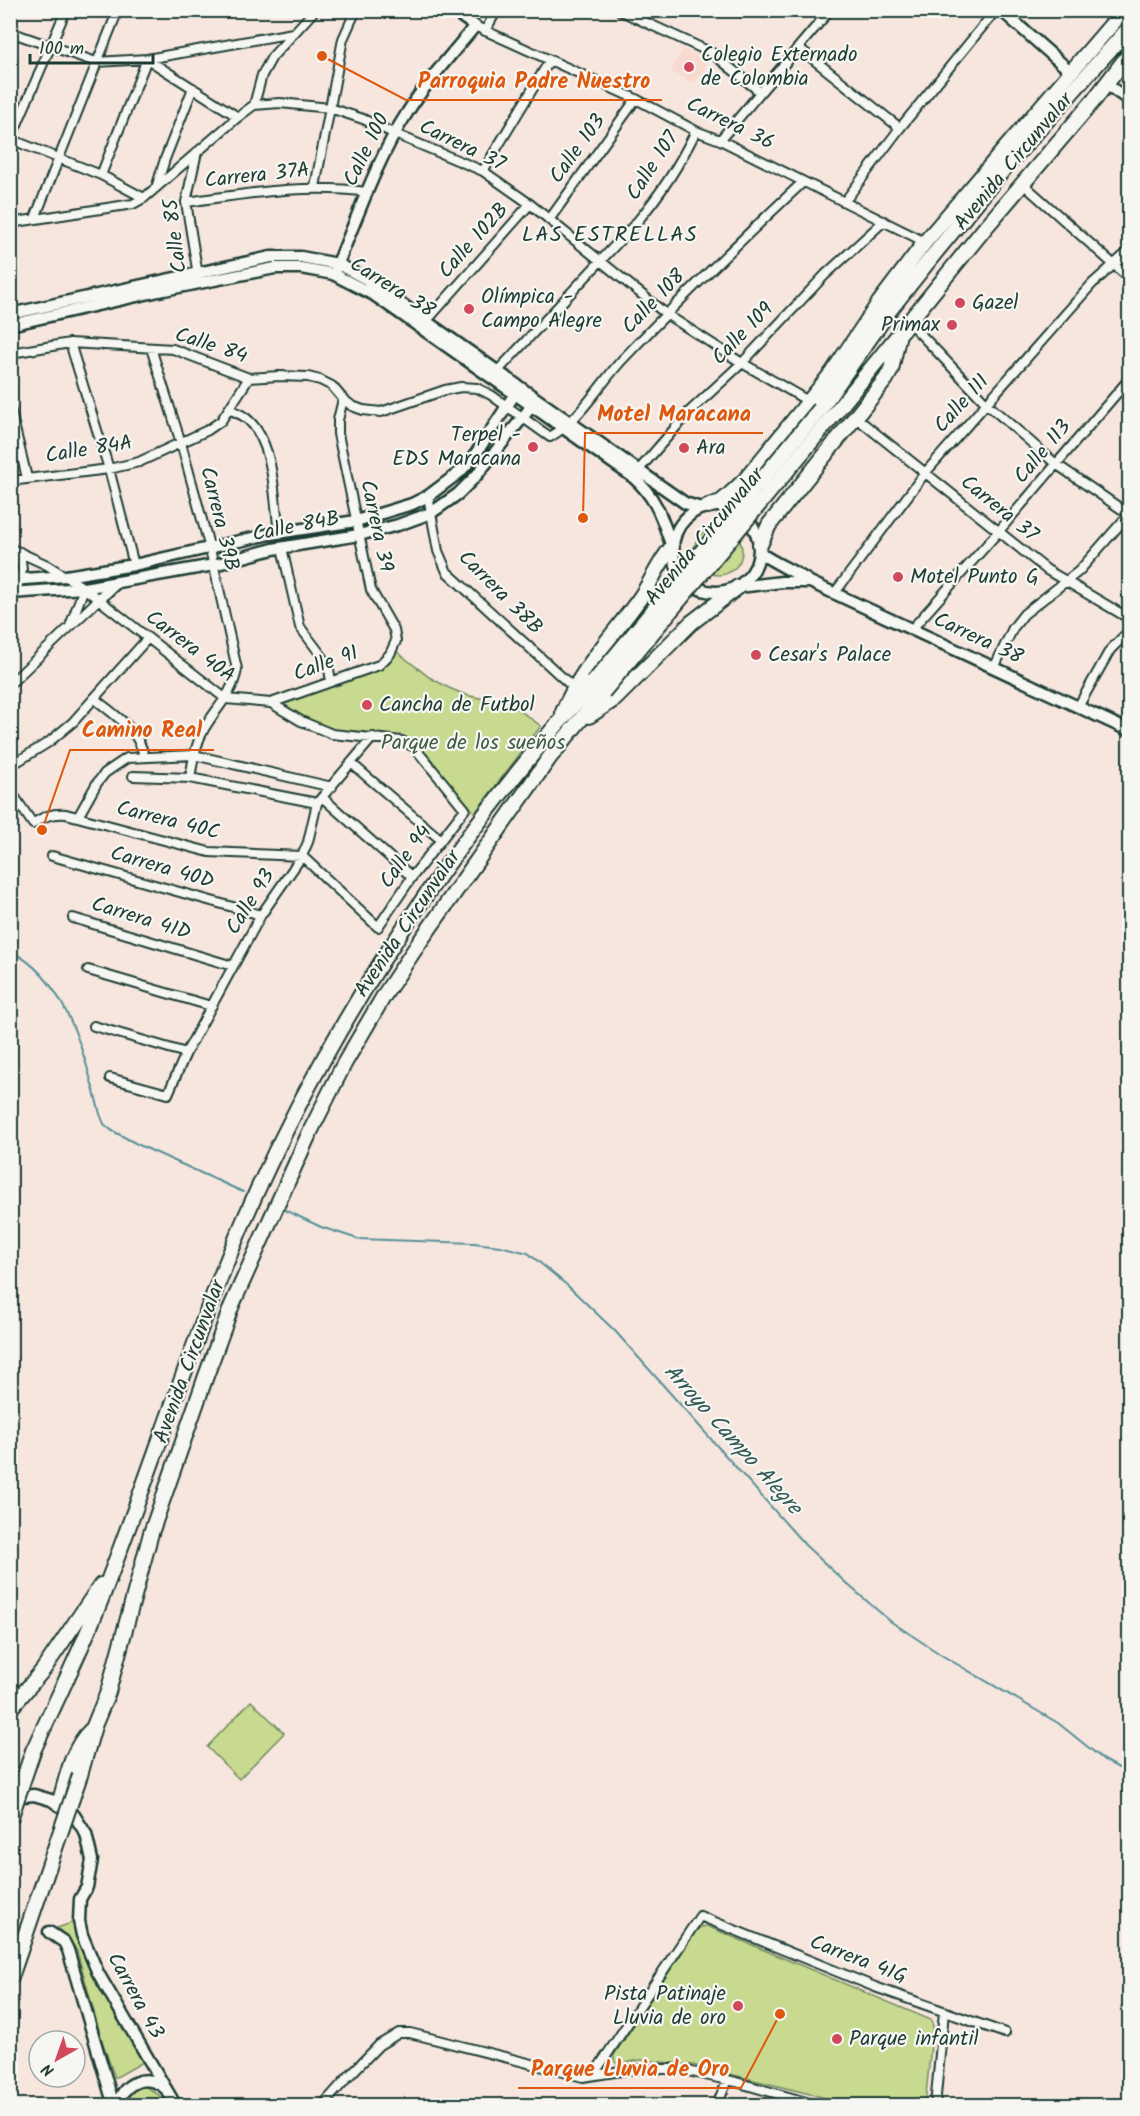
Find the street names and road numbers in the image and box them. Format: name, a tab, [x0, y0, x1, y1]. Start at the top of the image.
street label: Avenida Circunvalar	[946, 85, 1083, 238]
street label: Carrera 36	[680, 88, 780, 160]
street label: Calle 103	[541, 107, 615, 191]
street label: Calle 100	[335, 108, 399, 192]
street label: Carrera 37	[413, 111, 512, 182]
street label: Calle 107	[618, 123, 689, 207]
street label: Carrera 37A	[203, 154, 311, 198]
street label: Calle 85	[155, 195, 197, 275]
street label: Calle 102B	[431, 195, 517, 287]
street label: Carrera 38	[343, 249, 442, 328]
street label: Calle 108	[614, 261, 694, 342]
street label: Calle 109	[704, 295, 782, 373]
street label: Calle 84	[170, 319, 252, 373]
street label: Calle 111	[926, 367, 998, 441]
street label: Calle 113	[1006, 412, 1080, 492]
street label: Calle 84A	[43, 427, 135, 473]
street label: Avenida Circunvalar	[637, 460, 774, 613]
street label: Carrera 39B	[190, 463, 248, 575]
street label: Carrera 37	[953, 467, 1046, 552]
street label: Carrera 39	[350, 477, 402, 575]
street label: Calle 84B	[250, 502, 342, 552]
street label: Carrera 38B	[450, 543, 550, 643]
street label: Carrera 40A	[138, 602, 242, 692]
street label: Carrera 38	[928, 604, 1029, 674]
street label: Calle 91	[289, 637, 363, 691]
street label: Carrera 40C	[113, 792, 223, 850]
street label: Calle 94	[371, 818, 441, 896]
street label: Carrera 40D	[106, 837, 218, 899]
street label: Avenida Circunvalar	[346, 843, 470, 1004]
street label: Calle 93	[218, 862, 284, 942]
street label: Carrera 41D	[87, 888, 195, 950]
street label: Avenida Circunvalar	[145, 1275, 235, 1448]
street label: Carrera 41G	[804, 1926, 912, 1994]
street label: Carrera 43	[98, 1947, 172, 2045]

